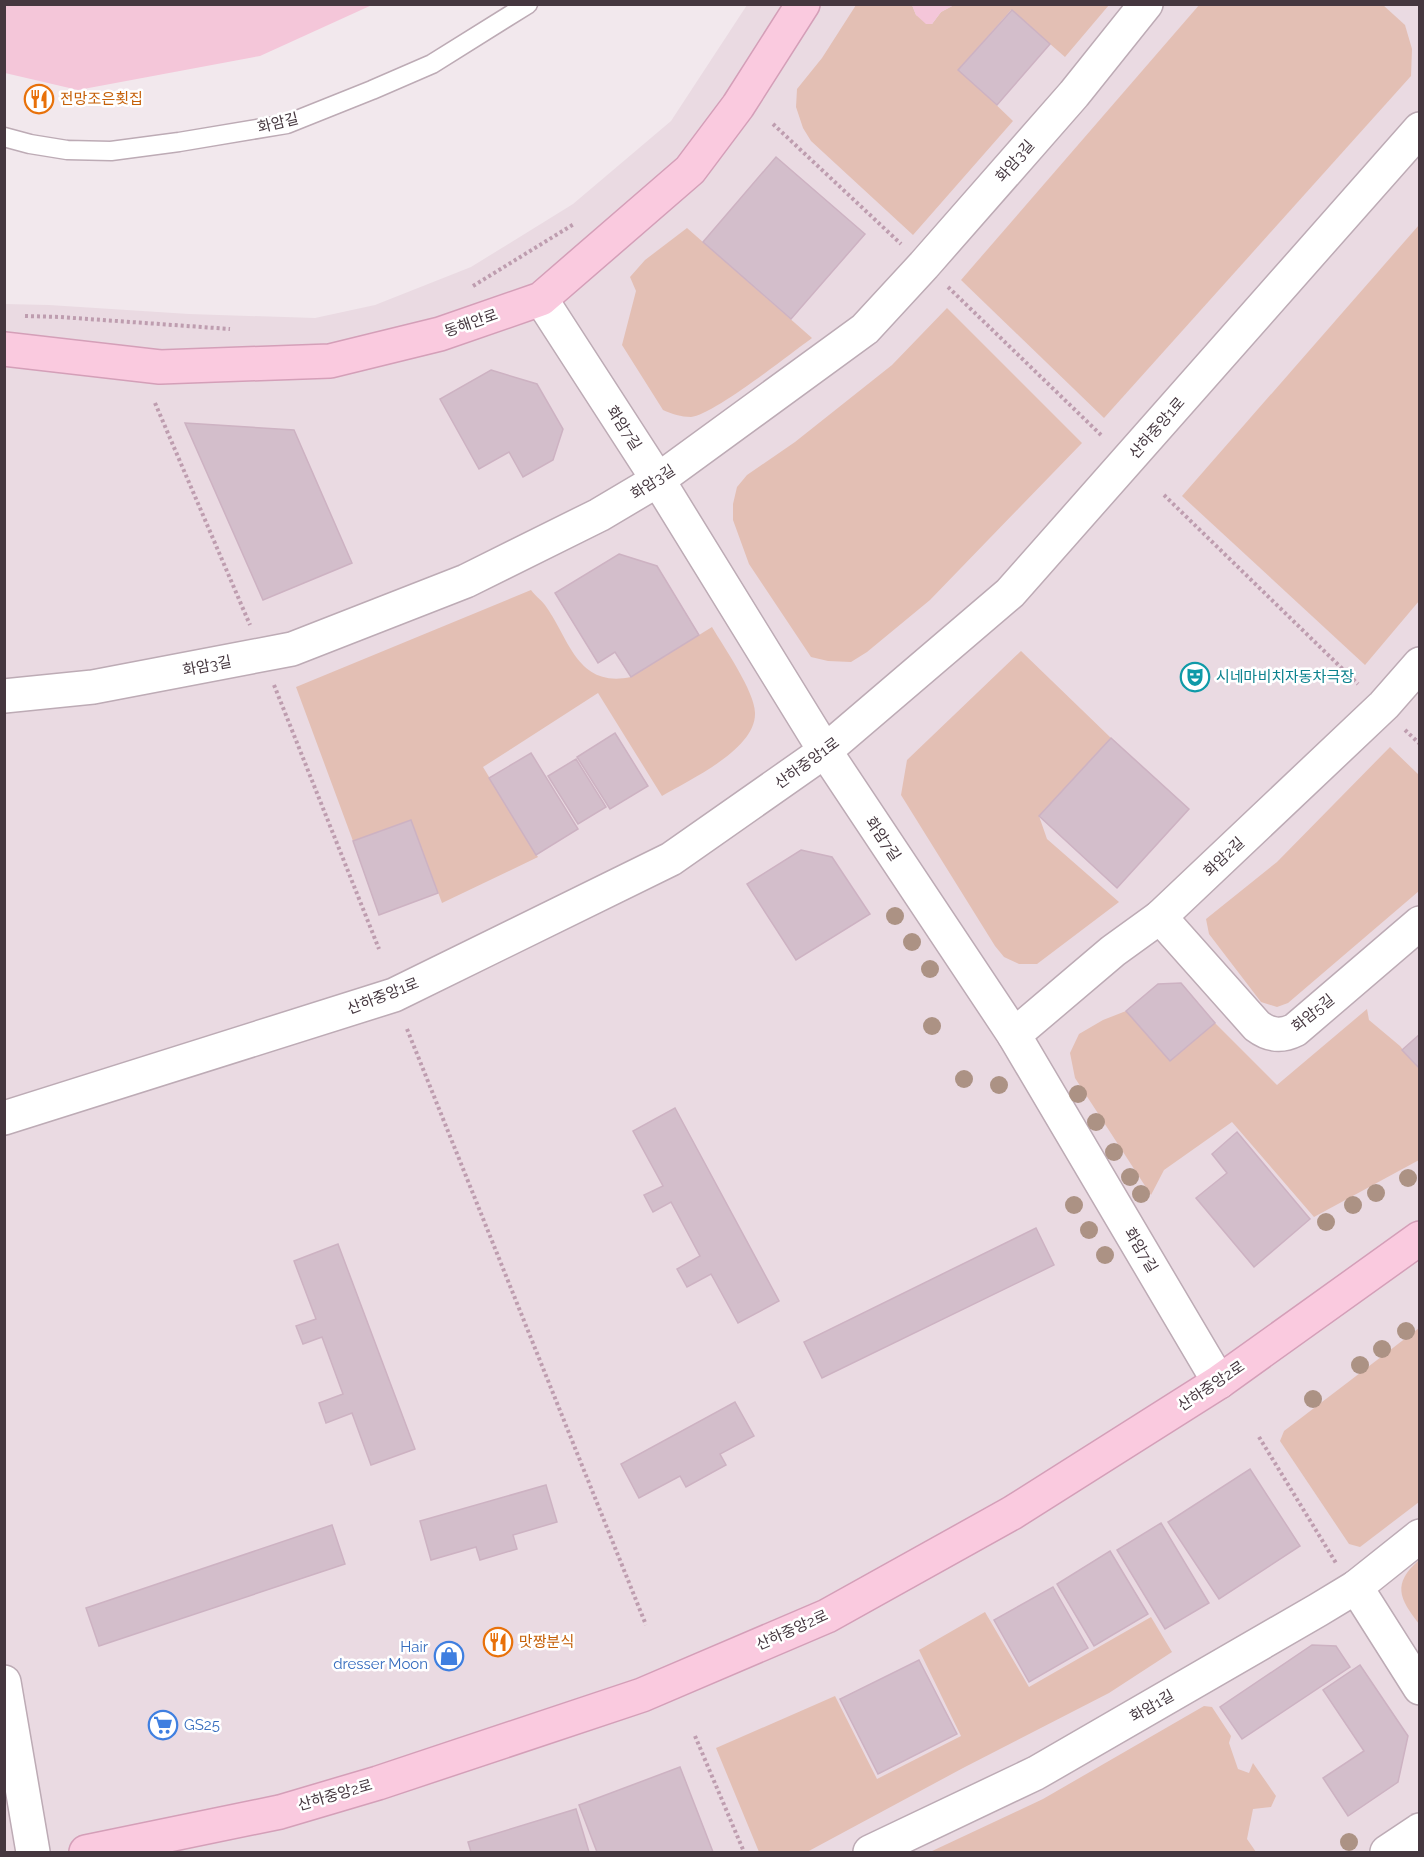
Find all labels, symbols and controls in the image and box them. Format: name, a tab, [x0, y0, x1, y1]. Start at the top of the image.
restaurant icon: 전망조은횟집	[23, 83, 55, 115]
place label: 전망조은횟집	[60, 90, 143, 108]
street label: 화암길	[256, 109, 300, 137]
street label: 화암3길	[992, 136, 1038, 186]
street label: 동해안로	[442, 306, 500, 340]
street label: 산하중앙1로	[1125, 394, 1189, 462]
street label: 화암7길	[603, 402, 645, 454]
street label: 화암3길	[627, 461, 679, 503]
street label: 화암3길	[181, 652, 233, 680]
theatre icon: 시네마비치자동차극장	[1179, 661, 1211, 693]
place label: 시네마비치자동차극장	[1216, 668, 1354, 686]
street label: 산하중앙1로	[771, 734, 843, 792]
street label: 화암7길	[862, 813, 904, 865]
street label: 화암2길	[1200, 834, 1248, 880]
street label: 산하중앙1로	[345, 974, 421, 1018]
street label: 화암5길	[1288, 990, 1338, 1036]
street label: 화암7길	[1121, 1224, 1161, 1276]
street label: 산하중앙2로	[1174, 1357, 1248, 1415]
street label: 산하중앙2로	[753, 1606, 831, 1654]
restaurant icon: 맛짱분식	[482, 1626, 514, 1658]
place label: 맛짱분식	[519, 1633, 574, 1651]
place label: Hair dresser Moon	[333, 1638, 429, 1673]
shop icon: Hair dresser Moon	[433, 1640, 465, 1672]
street label: 화암1길	[1127, 1686, 1177, 1726]
supermarket icon: GS25	[147, 1709, 179, 1741]
place label: GS25	[184, 1716, 220, 1734]
street label: 산하중앙2로	[296, 1776, 374, 1814]

